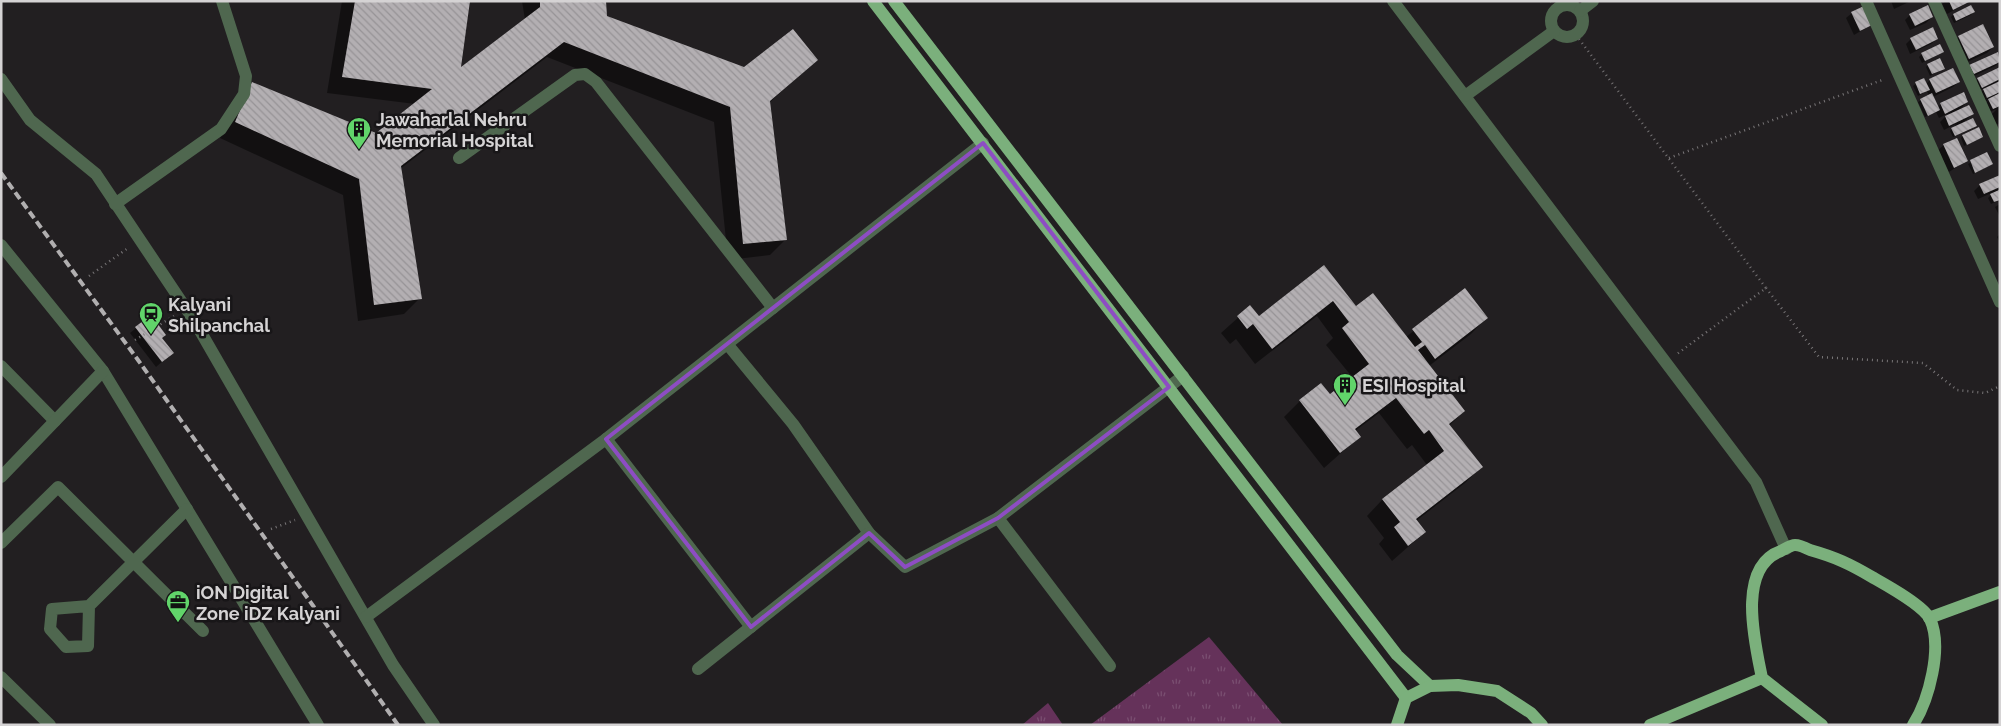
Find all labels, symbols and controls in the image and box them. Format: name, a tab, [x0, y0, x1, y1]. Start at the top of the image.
place label: Jawaharlal Nehru Memorial Hospital	[376, 109, 534, 151]
building icon: Jawaharlal Nehru Memorial Hospital	[346, 116, 372, 150]
place label: Kalyani Shilpanchal	[168, 294, 270, 336]
station icon: Kalyani Shilpanchal	[138, 301, 164, 335]
building icon: ESI Hospital	[1332, 372, 1358, 406]
place label: ESI Hospital	[1362, 375, 1466, 396]
place label: iON Digital Zone iDZ Kalyani	[196, 582, 340, 624]
office icon: iON Digital Zone iDZ Kalyani	[165, 589, 191, 623]

